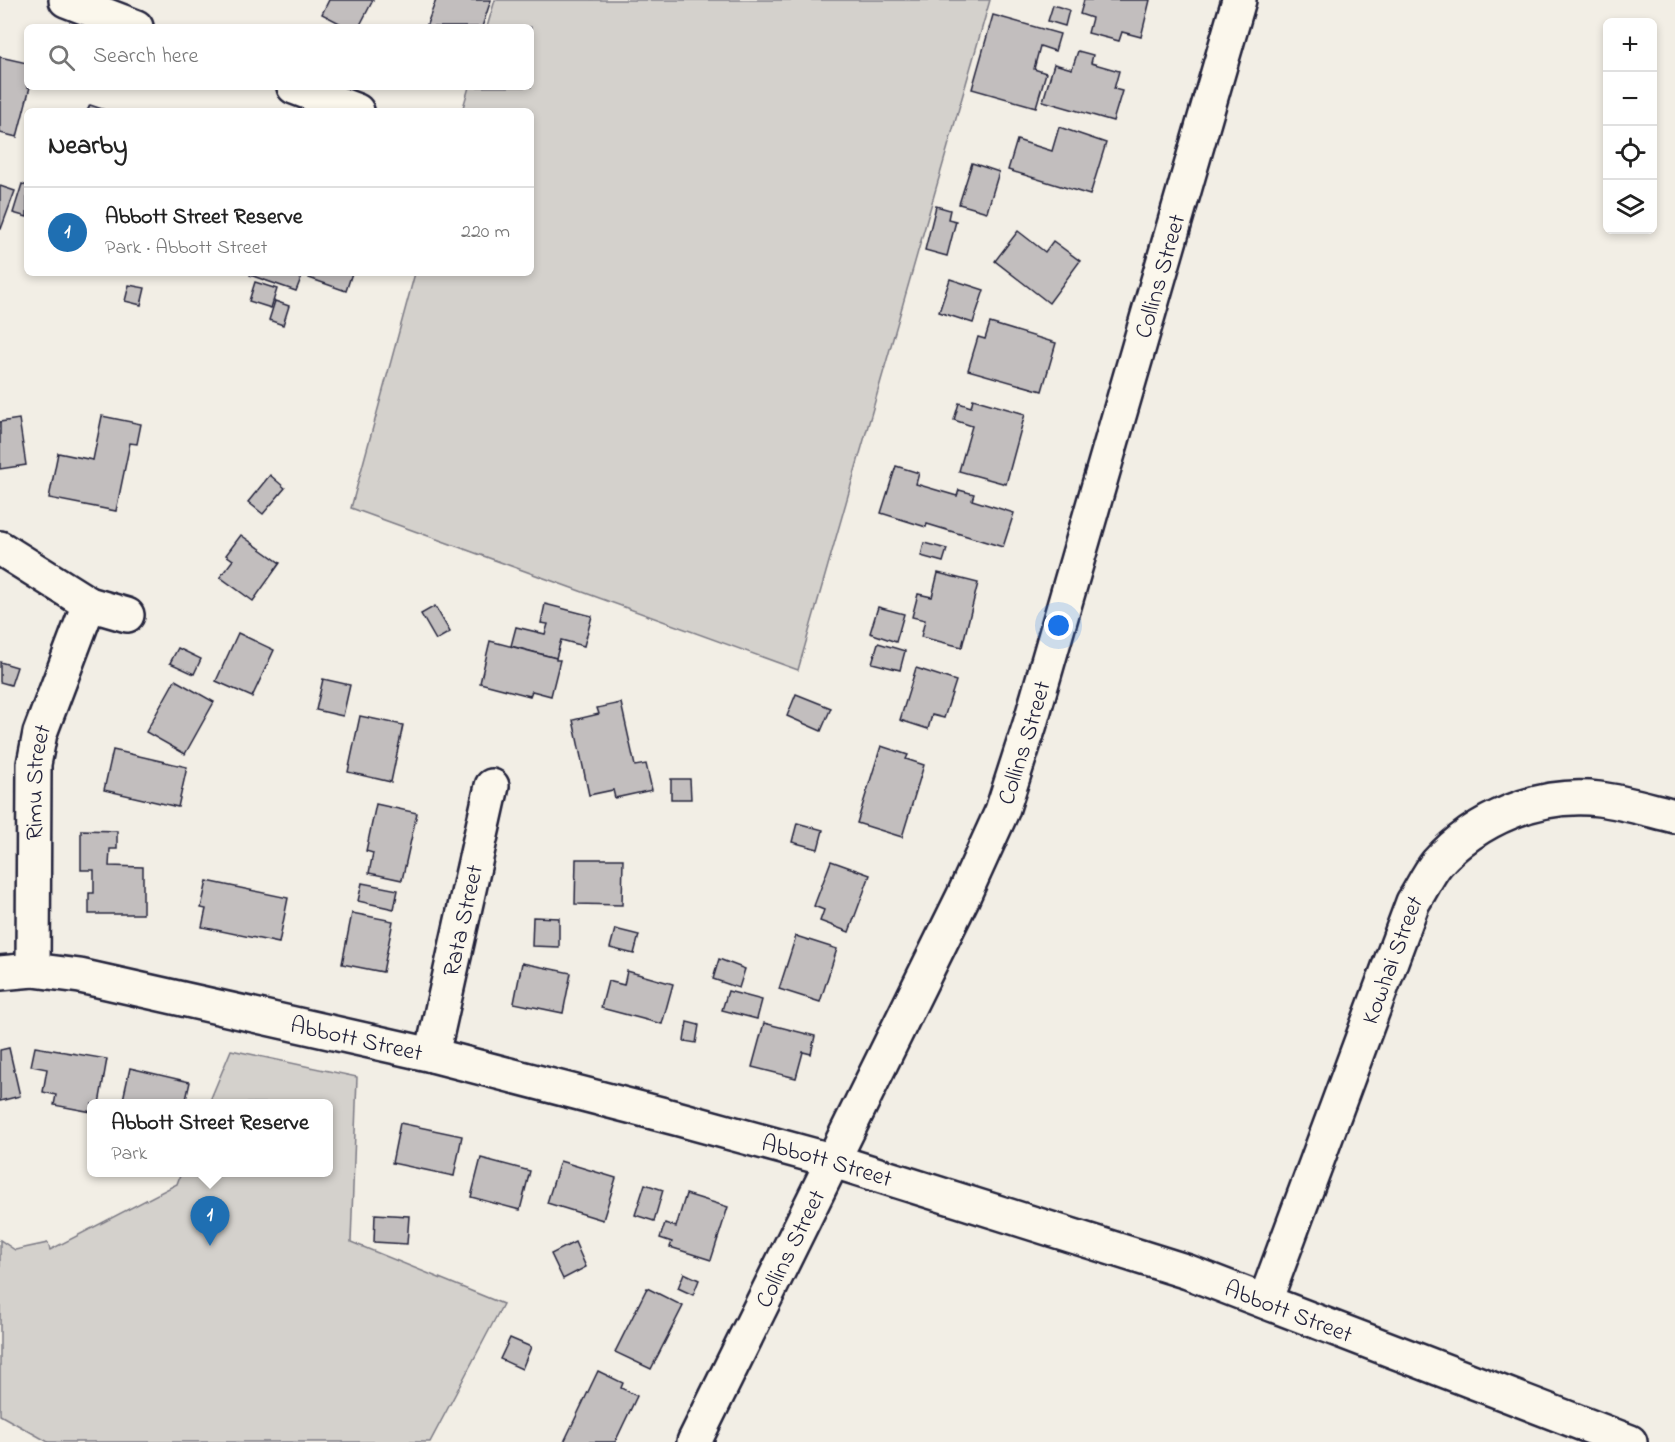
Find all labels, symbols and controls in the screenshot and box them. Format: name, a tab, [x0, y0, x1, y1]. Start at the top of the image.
map controls	[1603, 18, 1657, 234]
button: +	[1603, 18, 1657, 72]
search box	[24, 24, 534, 90]
icon: search	[45, 41, 78, 74]
text: Search here	[93, 41, 198, 73]
button: −	[1603, 72, 1657, 126]
button: locate	[1603, 126, 1657, 180]
text: Nearby	[48, 128, 127, 166]
button: layers	[1603, 180, 1657, 234]
text: Abbott Street Reserve	[105, 202, 303, 234]
street label: Collins Street	[1127, 210, 1196, 343]
text: 1	[64, 218, 71, 247]
text: 220 m	[461, 218, 510, 247]
text: Park · Abbott Street	[105, 234, 267, 263]
your location	[1044, 611, 1073, 640]
street label: Collins Street	[990, 677, 1062, 810]
street label: Rimu Street	[19, 720, 62, 840]
street label: Rata Street	[435, 861, 494, 980]
street label: Kowhai Street	[1354, 889, 1433, 1030]
street label: Abbott Street	[287, 1009, 426, 1072]
popup	[87, 1099, 333, 1177]
text: Abbott Street Reserve	[111, 1108, 309, 1140]
street label: Abbott Street	[757, 1127, 896, 1198]
text: Park	[111, 1140, 147, 1169]
street label: Collins Street	[748, 1184, 836, 1315]
pin: 1	[190, 1196, 230, 1246]
street label: Abbott Street	[1219, 1273, 1357, 1354]

